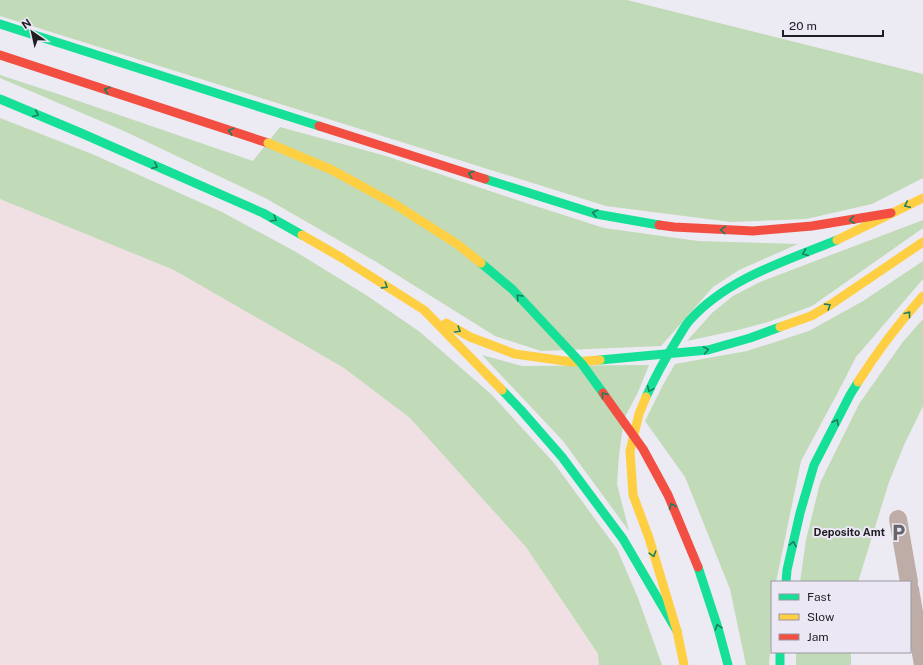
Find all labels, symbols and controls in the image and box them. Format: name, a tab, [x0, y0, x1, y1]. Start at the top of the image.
north arrow	[12, 12, 52, 52]
scale bar	[783, 12, 883, 38]
text: N	[19, 16, 33, 31]
text: 20 m	[789, 19, 817, 33]
one-way arrow	[104, 87, 111, 95]
one-way arrow	[32, 110, 39, 118]
one-way arrow	[227, 127, 234, 136]
one-way arrow	[152, 161, 159, 169]
one-way arrow	[467, 170, 474, 179]
one-way arrow	[904, 200, 911, 208]
one-way arrow	[591, 209, 598, 217]
one-way arrow	[270, 215, 277, 222]
one-way arrow	[849, 215, 856, 223]
one-way arrow	[720, 226, 726, 234]
one-way arrow	[801, 248, 809, 256]
one-way arrow	[381, 281, 388, 288]
one-way arrow	[517, 294, 524, 302]
one-way arrow	[824, 303, 831, 311]
one-way arrow	[903, 311, 910, 318]
one-way arrow	[454, 326, 461, 333]
one-way arrow	[703, 346, 709, 354]
one-way arrow	[647, 385, 655, 392]
one-way arrow	[602, 392, 609, 399]
one-way arrow	[832, 419, 839, 426]
one-way arrow	[669, 502, 677, 509]
parking icon: Deposito Amt	[888, 522, 908, 542]
place label: Deposito Amt	[814, 526, 885, 538]
one-way arrow	[789, 541, 797, 547]
one-way arrow	[648, 550, 657, 557]
legend	[771, 581, 911, 653]
text: Fast	[807, 590, 832, 604]
text: Slow	[807, 610, 835, 624]
one-way arrow	[714, 624, 723, 631]
text: Jam	[807, 630, 829, 644]

